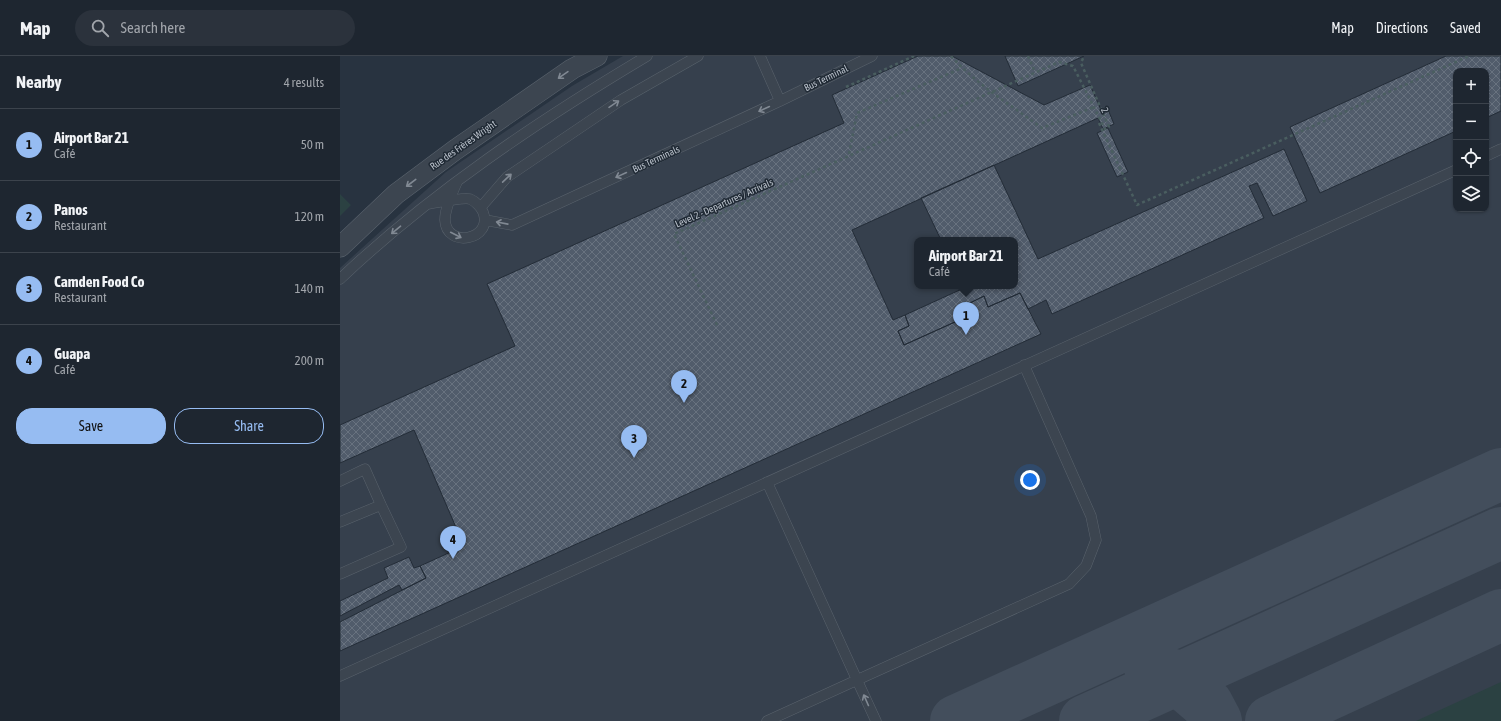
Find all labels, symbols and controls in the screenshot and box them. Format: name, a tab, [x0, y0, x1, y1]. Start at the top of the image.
search box	[75, 10, 355, 46]
text: Map	[20, 17, 51, 39]
icon: search	[89, 17, 111, 39]
text: Search here	[121, 19, 185, 36]
text: Map	[1331, 20, 1354, 36]
text: Directions	[1376, 20, 1428, 36]
text: Saved	[1450, 20, 1481, 36]
street label: Bus Terminal	[802, 63, 850, 93]
map controls	[1453, 68, 1489, 212]
button: +	[1453, 68, 1489, 104]
one-way arrow	[558, 71, 569, 79]
text: Nearby	[16, 72, 62, 92]
text: 4 results	[284, 75, 324, 90]
one-way arrow	[608, 100, 619, 108]
button: −	[1453, 104, 1489, 140]
one-way arrow	[759, 105, 771, 113]
street label: 2	[1099, 105, 1111, 115]
street label: Rue des Frères Wright	[428, 118, 498, 172]
text: Airport Bar 21	[54, 129, 129, 146]
text: 1	[26, 137, 32, 152]
text: 50 m	[301, 137, 324, 152]
button: locate	[1453, 140, 1489, 176]
street label: Bus Terminals	[631, 143, 682, 175]
text: Café	[54, 146, 75, 161]
one-way arrow	[615, 172, 627, 179]
one-way arrow	[502, 173, 512, 183]
street label: Level 2 - Departures / Arrivals	[673, 176, 775, 230]
button: layers	[1453, 176, 1489, 212]
one-way arrow	[406, 179, 417, 187]
text: Panos	[54, 201, 88, 218]
text: 2	[26, 209, 32, 224]
text: 120 m	[295, 209, 324, 224]
text: Restaurant	[54, 218, 107, 233]
one-way arrow	[496, 219, 509, 227]
one-way arrow	[390, 225, 401, 234]
one-way arrow	[450, 232, 462, 239]
popup	[914, 237, 1018, 289]
text: Airport Bar 21	[929, 247, 1003, 264]
text: Café	[929, 264, 950, 279]
text: Camden Food Co	[54, 273, 145, 290]
text: 3	[26, 281, 32, 296]
text: 140 m	[295, 281, 324, 296]
text: Restaurant	[54, 290, 107, 305]
pin: 1	[953, 302, 979, 335]
text: Guapa	[54, 345, 90, 362]
text: 4	[26, 353, 32, 368]
text: 200 m	[295, 353, 324, 368]
text: Café	[54, 362, 75, 377]
pin: 2	[671, 370, 697, 403]
button: Save	[16, 408, 166, 444]
button: Share	[174, 408, 324, 444]
pin: 3	[621, 425, 647, 458]
your location	[1020, 470, 1040, 490]
pin: 4	[440, 526, 466, 559]
one-way arrow	[862, 695, 870, 707]

